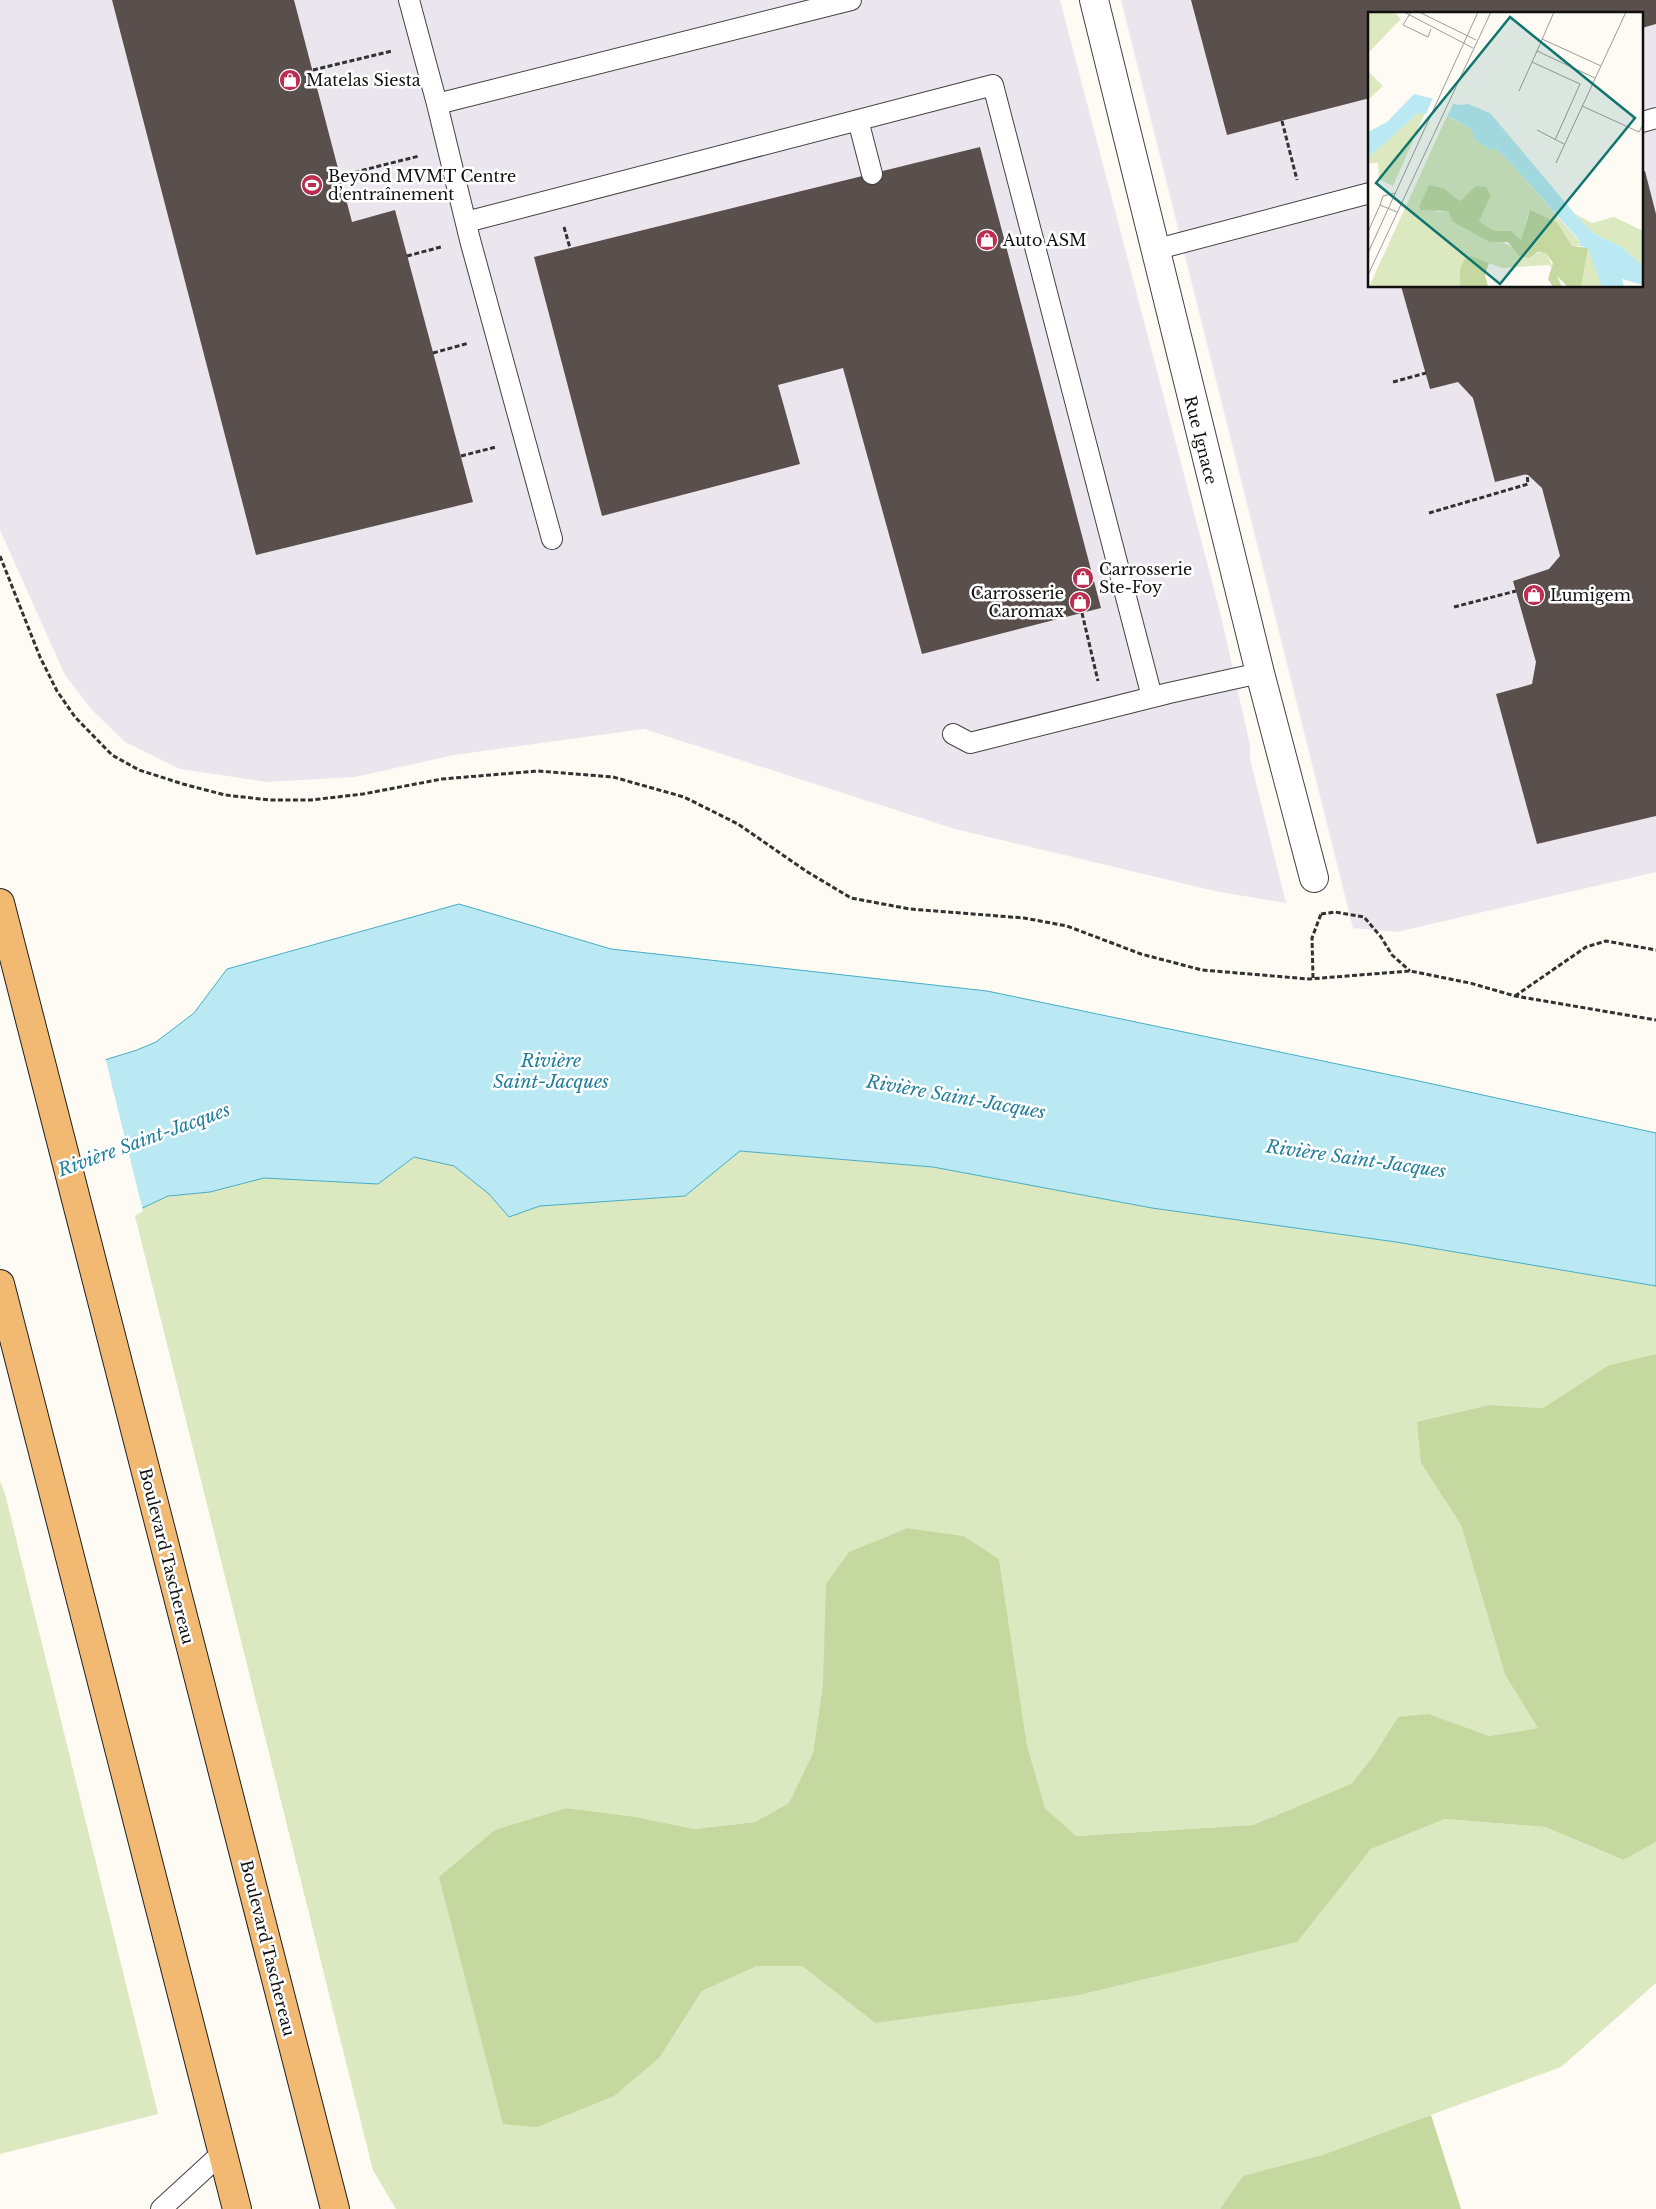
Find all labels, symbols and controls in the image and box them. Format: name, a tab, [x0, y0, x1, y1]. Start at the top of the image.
inset map	[1368, 12, 1644, 288]
shop icon: Matelas Siesta	[278, 68, 302, 92]
place label: Matelas Siesta	[306, 70, 421, 90]
place label: Beyond MVMT Centre d’entraînement	[328, 166, 516, 204]
sports icon: Beyond MVMT Centre d’entraînement	[300, 173, 324, 197]
shop icon: Auto ASM	[975, 228, 999, 252]
place label: Auto ASM	[1002, 230, 1086, 250]
street label: Rue Ignace	[1180, 394, 1222, 486]
place label: Carrosserie Ste-Foy	[1099, 559, 1192, 597]
shop icon: Carrosserie Ste-Foy	[1071, 566, 1095, 590]
place label: Carrosserie Caromax	[971, 583, 1064, 621]
shop icon: Lumigem	[1522, 583, 1546, 607]
place label: Lumigem	[1550, 585, 1631, 605]
shop icon: Carrosserie Caromax	[1068, 590, 1092, 614]
water label: Rivière Saint-Jacques	[493, 1050, 609, 1093]
water label: Rivière Saint-Jacques	[864, 1070, 1047, 1124]
water label: Rivière Saint-Jacques	[54, 1099, 233, 1182]
water label: Rivière Saint-Jacques	[1264, 1135, 1448, 1183]
street label: Boulevard Taschereau	[135, 1466, 199, 1646]
street label: Boulevard Taschereau	[236, 1858, 300, 2038]

